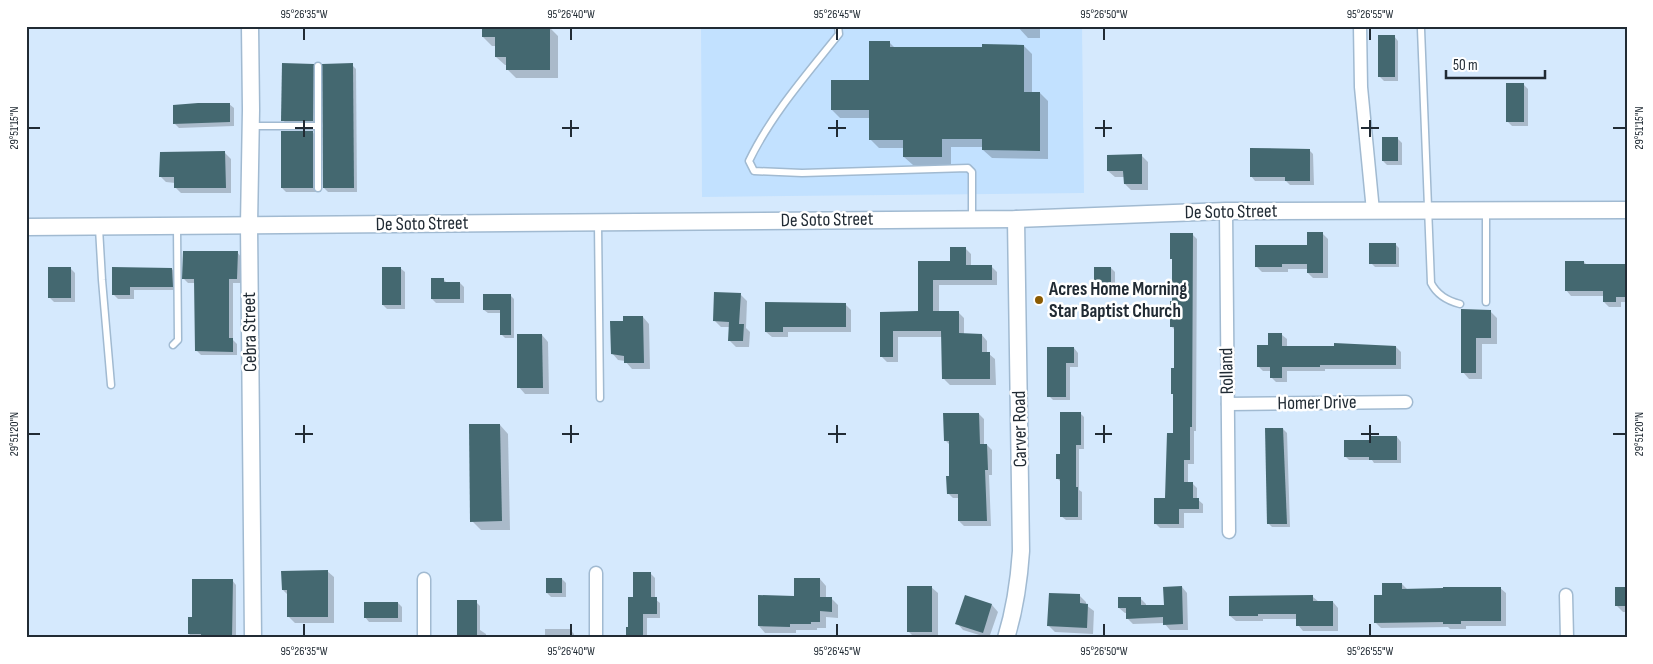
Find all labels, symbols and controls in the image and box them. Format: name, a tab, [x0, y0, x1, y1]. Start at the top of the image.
text: 95°26'35"W	[281, 7, 328, 22]
text: 95°26'40"W	[547, 7, 595, 22]
text: 95°26'45"W	[814, 7, 861, 22]
text: 95°26'50"W	[1080, 7, 1128, 22]
text: 95°26'55"W	[1347, 7, 1394, 22]
scale bar	[1446, 48, 1544, 80]
text: 50 m	[1453, 56, 1478, 75]
text: 29°51'15"N	[7, 106, 22, 150]
text: 29°51'15"N	[1632, 106, 1647, 150]
street label: De Soto Street	[1184, 200, 1278, 224]
street label: De Soto Street	[780, 208, 874, 232]
street label: De Soto Street	[375, 212, 469, 236]
place label: Acres Home Morning Star Baptist Church	[1048, 278, 1187, 323]
street label: Cebra Street	[238, 292, 262, 372]
marker: Acres Home Morning Star Baptist Church	[1033, 294, 1045, 306]
street label: Rolland	[1215, 347, 1239, 395]
street label: Carver Road	[1008, 390, 1032, 468]
street label: Homer Drive	[1277, 391, 1357, 415]
text: 29°51'20"N	[7, 412, 22, 456]
text: 29°51'20"N	[1632, 412, 1647, 456]
text: 95°26'35"W	[281, 644, 328, 659]
text: 95°26'40"W	[547, 644, 595, 659]
text: 95°26'45"W	[814, 644, 861, 659]
text: 95°26'50"W	[1080, 644, 1128, 659]
text: 95°26'55"W	[1347, 644, 1394, 659]

